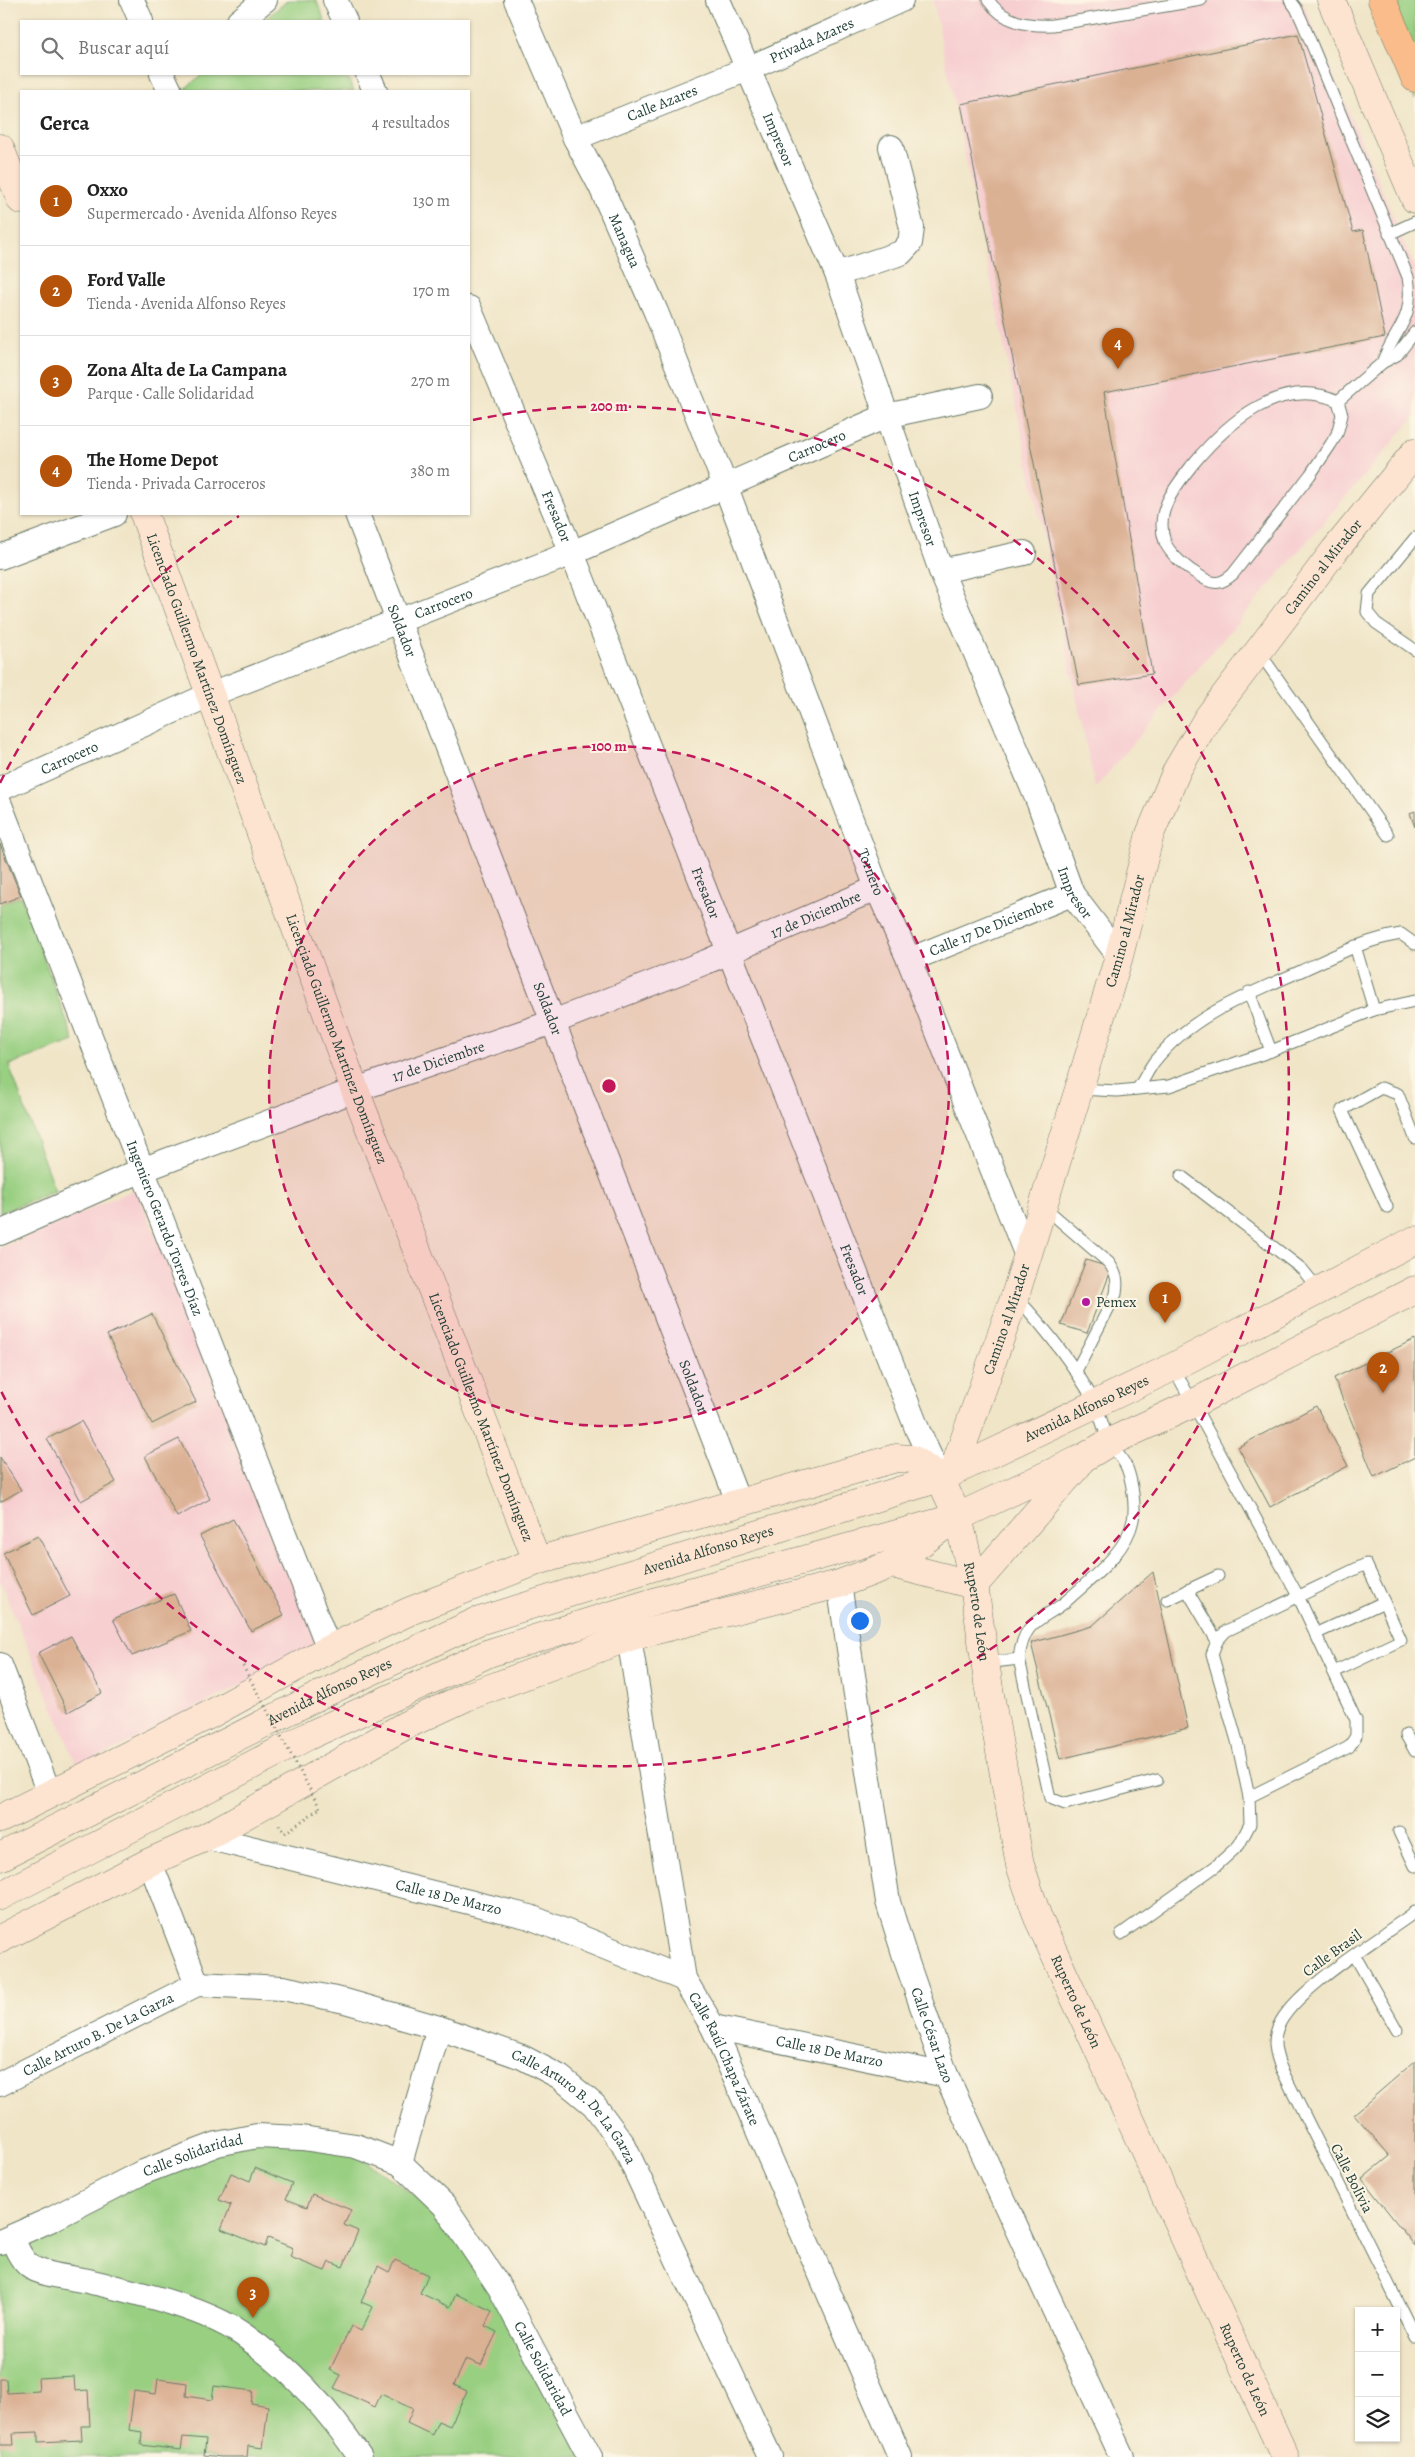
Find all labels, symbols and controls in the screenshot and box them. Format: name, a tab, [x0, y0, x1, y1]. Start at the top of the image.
street label: Privada Azares	[766, 13, 857, 68]
search box	[20, 20, 470, 75]
icon: search	[38, 34, 66, 62]
text: Buscar aquí	[78, 35, 169, 61]
street label: Calle Azares	[624, 80, 701, 126]
text: Cerca	[40, 109, 90, 137]
street label: Impresor	[758, 109, 799, 170]
text: 4 resultados	[372, 112, 450, 134]
text: Oxxo	[87, 177, 128, 203]
text: 1	[53, 190, 59, 212]
text: 130 m	[413, 190, 450, 212]
text: Supermercado · Avenida Alfonso Reyes	[87, 203, 337, 225]
street label: Managua	[604, 210, 645, 271]
text: Ford Valle	[87, 267, 166, 293]
text: 2	[52, 280, 60, 302]
text: 170 m	[413, 280, 450, 302]
text: Tienda · Avenida Alfonso Reyes	[87, 293, 286, 315]
pin: 4	[1102, 328, 1134, 369]
text: Zona Alta de La Campana	[87, 357, 287, 383]
text: 3	[53, 370, 59, 392]
text: 270 m	[411, 370, 450, 392]
text: Parque · Calle Solidaridad	[87, 383, 254, 405]
text: 200 m	[590, 396, 628, 416]
street label: Carrocero	[785, 425, 849, 468]
text: The Home Depot	[87, 447, 218, 473]
text: 4	[52, 460, 60, 482]
text: 380 m	[411, 460, 450, 482]
text: Tienda · Privada Carroceros	[87, 473, 266, 495]
street label: Fresador	[537, 488, 576, 545]
street label: Impresor	[904, 488, 942, 549]
street label: Camino al Mirador	[1279, 514, 1367, 619]
street label: Licenciado Guillermo Martínez Domínguez	[142, 530, 252, 787]
street label: Carrocero	[411, 583, 476, 624]
street label: Soldador	[383, 601, 421, 660]
street label: Carrocero	[37, 736, 101, 779]
text: 100 m	[591, 736, 627, 756]
street label: Tornero	[853, 846, 889, 899]
street label: Fresador	[687, 864, 725, 922]
street label: Impresor	[1053, 864, 1097, 923]
street label: Camino al Mirador	[1100, 872, 1149, 990]
street label: 17 de Diciembre	[767, 886, 864, 943]
street label: Calle 17 De Diciembre	[926, 892, 1057, 961]
street label: Licenciado Guillermo Martínez Domínguez	[281, 911, 393, 1167]
street label: Soldador	[529, 979, 567, 1038]
street label: 17 de Diciembre	[389, 1036, 488, 1087]
centre of rings	[600, 1077, 618, 1095]
street label: Ingeniero Gerardo Torres Díaz	[122, 1137, 208, 1319]
street label: Fresador	[835, 1241, 874, 1299]
street label: Camino al Mirador	[978, 1261, 1035, 1377]
pin: 1	[1149, 1282, 1181, 1323]
street label: Licenciado Guillermo Martínez Domínguez	[424, 1290, 539, 1545]
place label: Pemex	[1096, 1292, 1136, 1312]
marker: Pemex	[1080, 1296, 1092, 1308]
pin: 2	[1367, 1352, 1399, 1393]
street label: Soldador	[674, 1357, 713, 1416]
street label: Avenida Alfonso Reyes	[1020, 1370, 1152, 1447]
street label: Avenida Alfonso Reyes	[639, 1520, 776, 1580]
street label: Ruperto de León	[959, 1560, 995, 1662]
your location	[847, 1608, 873, 1634]
street label: Avenida Alfonso Reyes	[263, 1653, 395, 1730]
street label: Calle 18 De Marzo	[393, 1874, 504, 1920]
street label: Calle Brasil	[1298, 1925, 1366, 1981]
street label: Ruperto de León	[1046, 1952, 1106, 2051]
street label: Calle César Lazo	[906, 1985, 958, 2086]
street label: Calle Arturo B. De La Garza	[19, 1988, 177, 2081]
street label: Calle Raúl Chapa Zárate	[684, 1988, 765, 2129]
street label: Calle 18 De Marzo	[774, 2030, 885, 2072]
street label: Calle Arturo B. De La Garza	[509, 2044, 641, 2167]
street label: Calle Solidaridad	[140, 2129, 245, 2181]
street label: Calle Bolivia	[1326, 2140, 1378, 2216]
pin: 3	[237, 2277, 269, 2318]
map controls	[1355, 2307, 1400, 2442]
button: +	[1355, 2307, 1400, 2352]
street label: Calle Solidaridad	[509, 2317, 577, 2420]
street label: Ruperto de León	[1215, 2320, 1275, 2419]
button: −	[1355, 2352, 1400, 2397]
button: layers	[1355, 2397, 1400, 2442]

